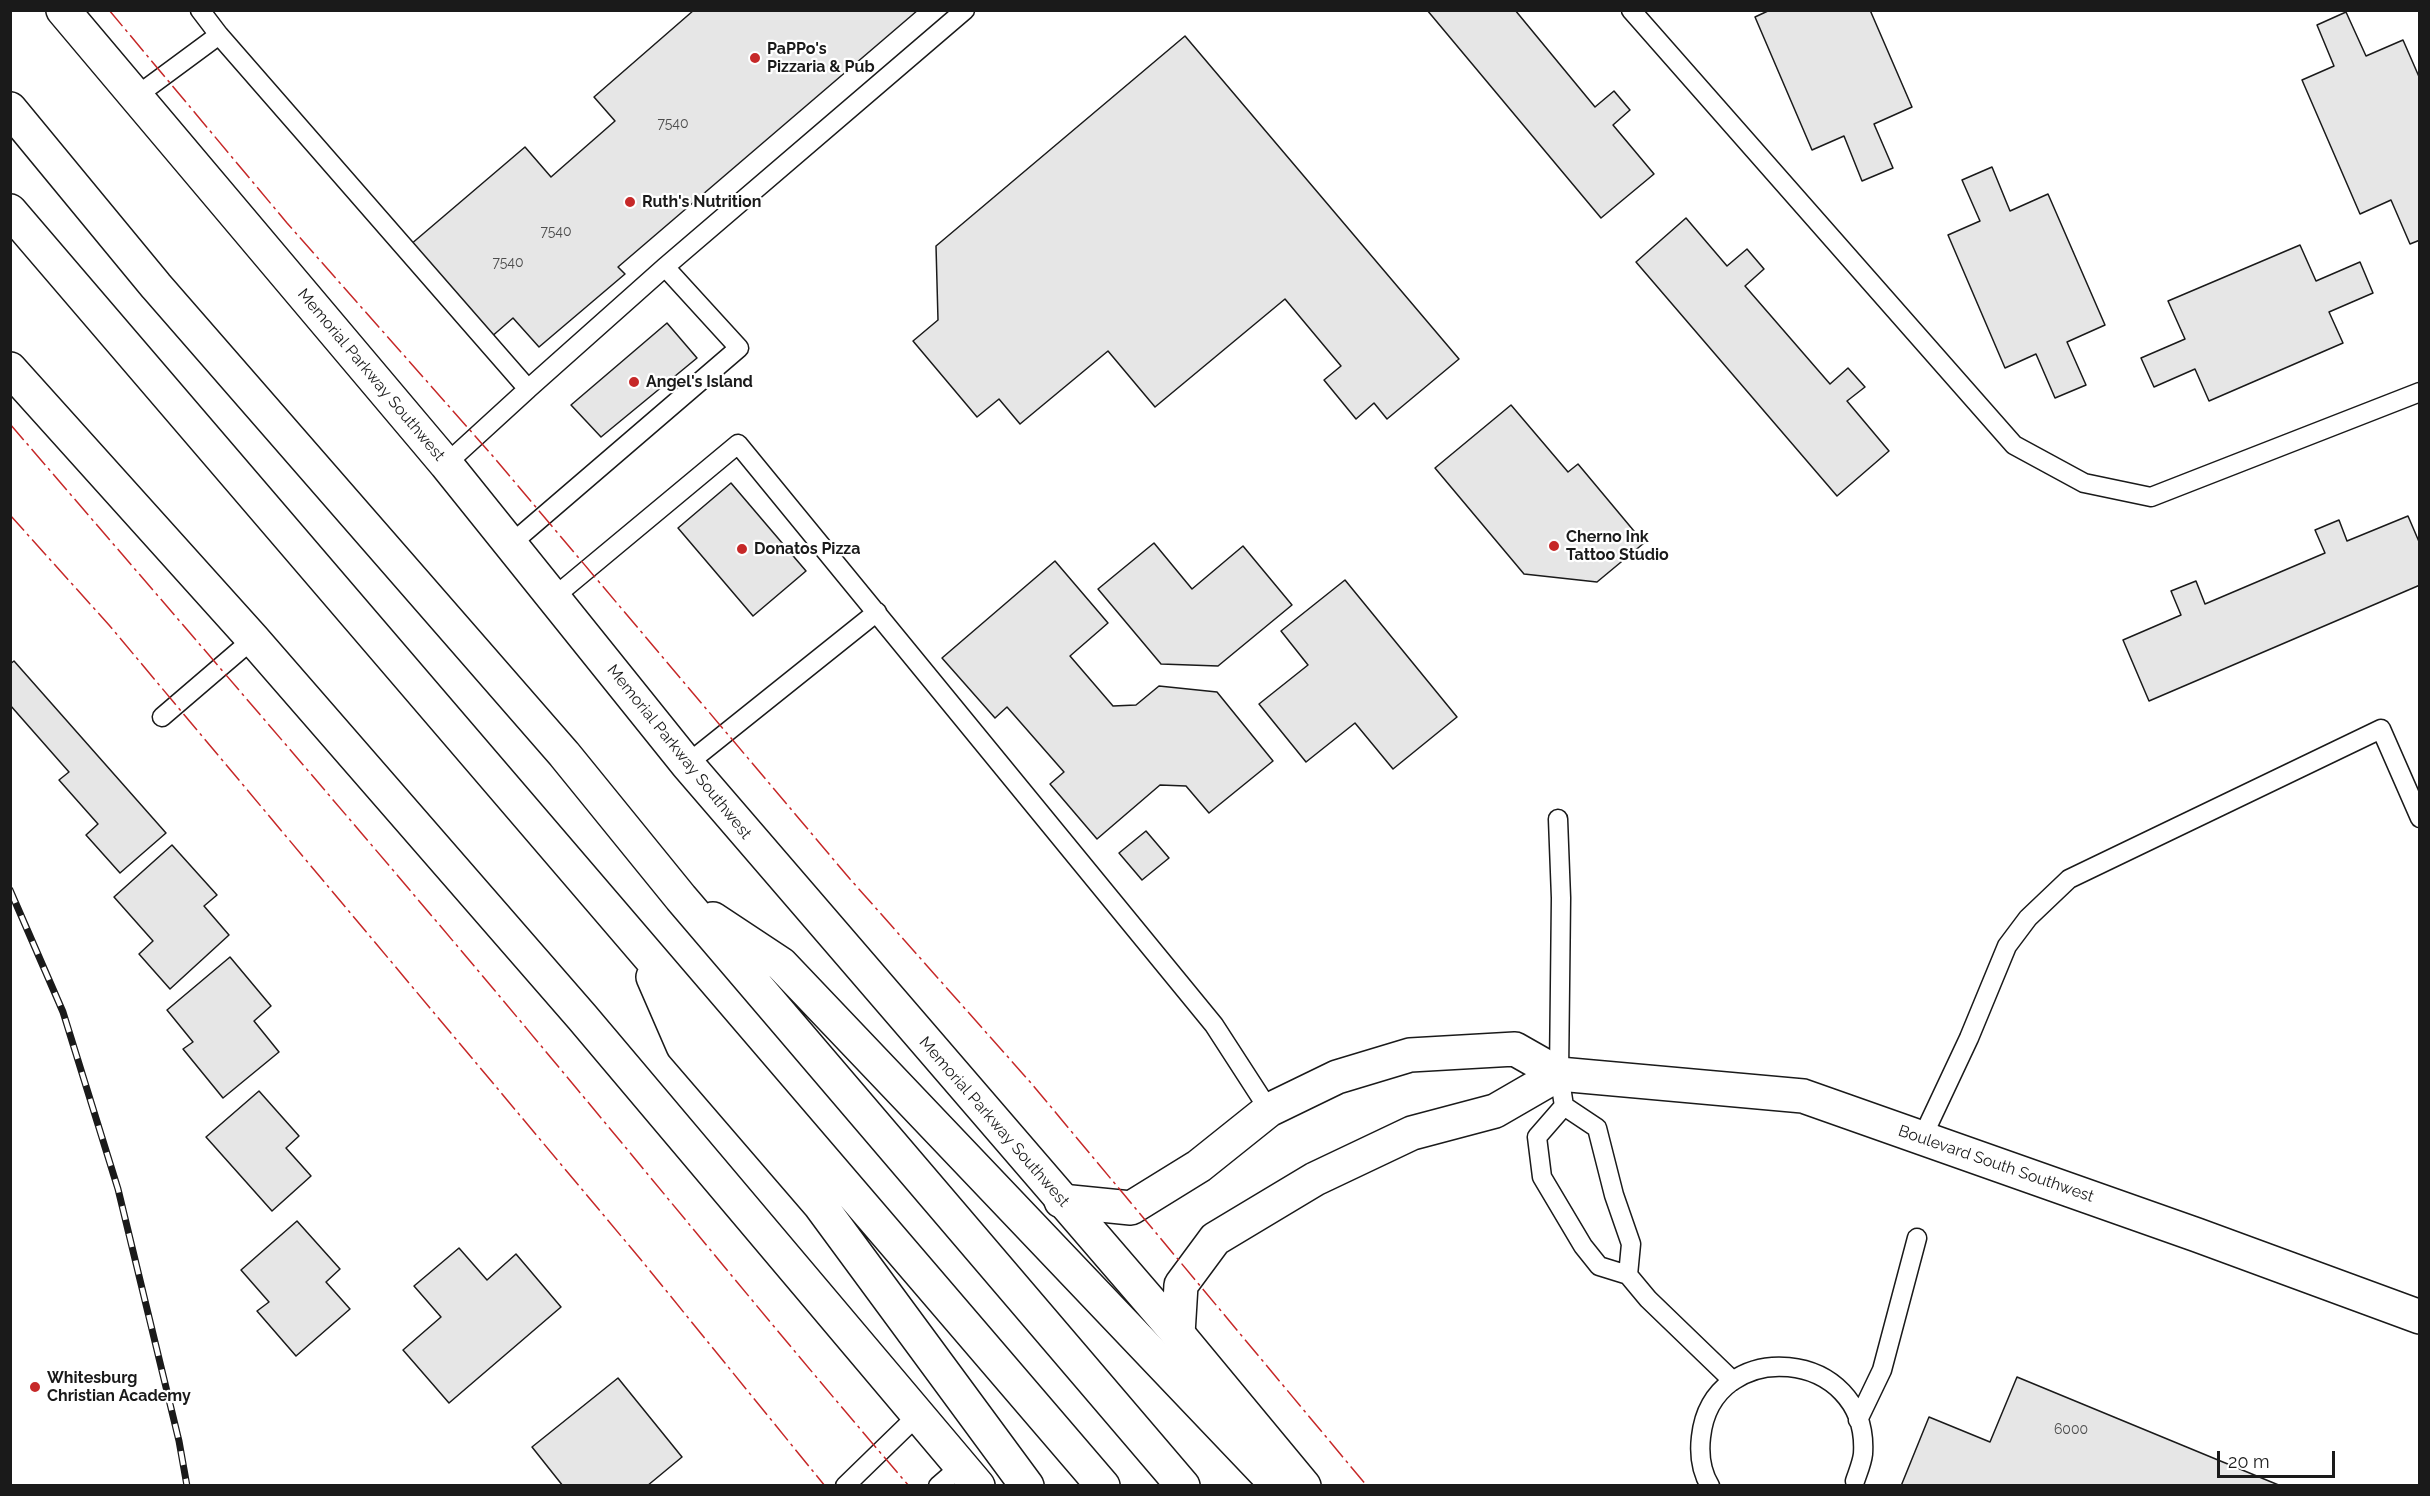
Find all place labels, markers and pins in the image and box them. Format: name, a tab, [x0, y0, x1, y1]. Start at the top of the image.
place label: PaPPo's Pizzaria & Pub	[767, 39, 875, 77]
marker: PaPPo's Pizzaria & Pub	[748, 51, 762, 65]
place label: Ruth's Nutrition	[642, 192, 761, 212]
marker: Ruth's Nutrition	[623, 195, 637, 209]
place label: Angel's Island	[646, 372, 753, 392]
marker: Angel's Island	[627, 375, 641, 389]
place label: Cherno Ink Tattoo Studio	[1566, 527, 1669, 565]
place label: Donatos Pizza	[754, 539, 860, 559]
marker: Cherno Ink Tattoo Studio	[1547, 539, 1561, 553]
marker: Donatos Pizza	[735, 542, 749, 556]
place label: Whitesburg Christian Academy	[47, 1368, 191, 1406]
marker: Whitesburg Christian Academy	[28, 1380, 42, 1394]

